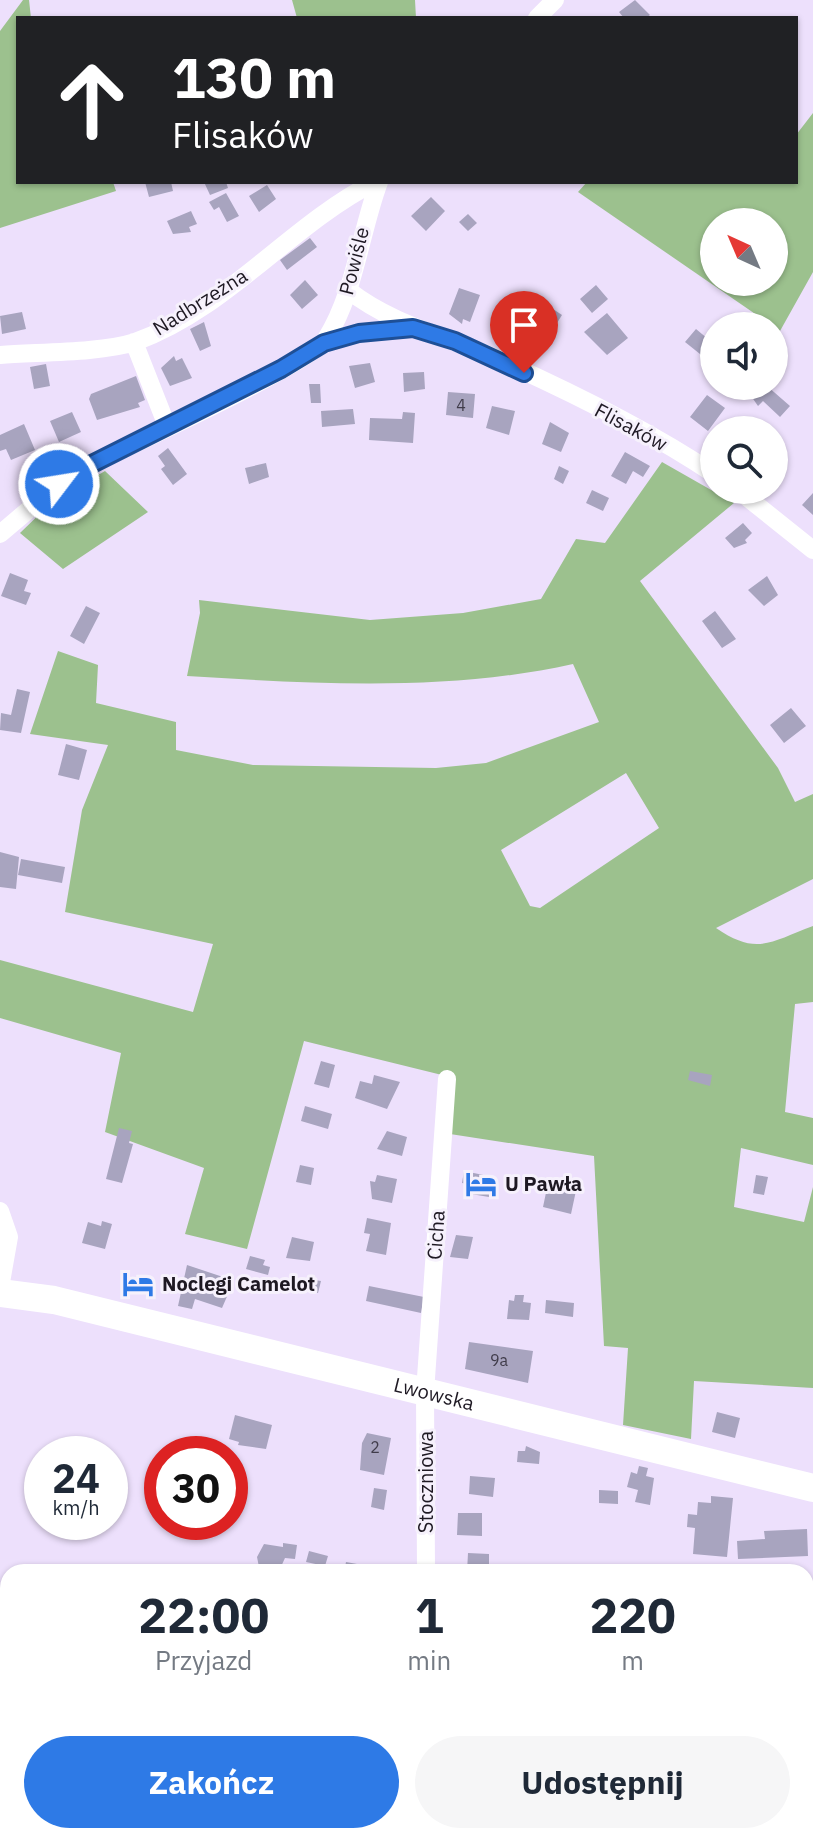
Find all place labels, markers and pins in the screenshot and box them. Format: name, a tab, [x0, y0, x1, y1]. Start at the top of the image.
pin	[490, 291, 558, 373]
hotel icon: U Pawła	[464, 1167, 498, 1201]
place label: U Pawła	[505, 1170, 582, 1197]
hotel icon: Noclegi Camelot	[121, 1267, 155, 1301]
place label: Noclegi Camelot	[162, 1270, 315, 1297]

